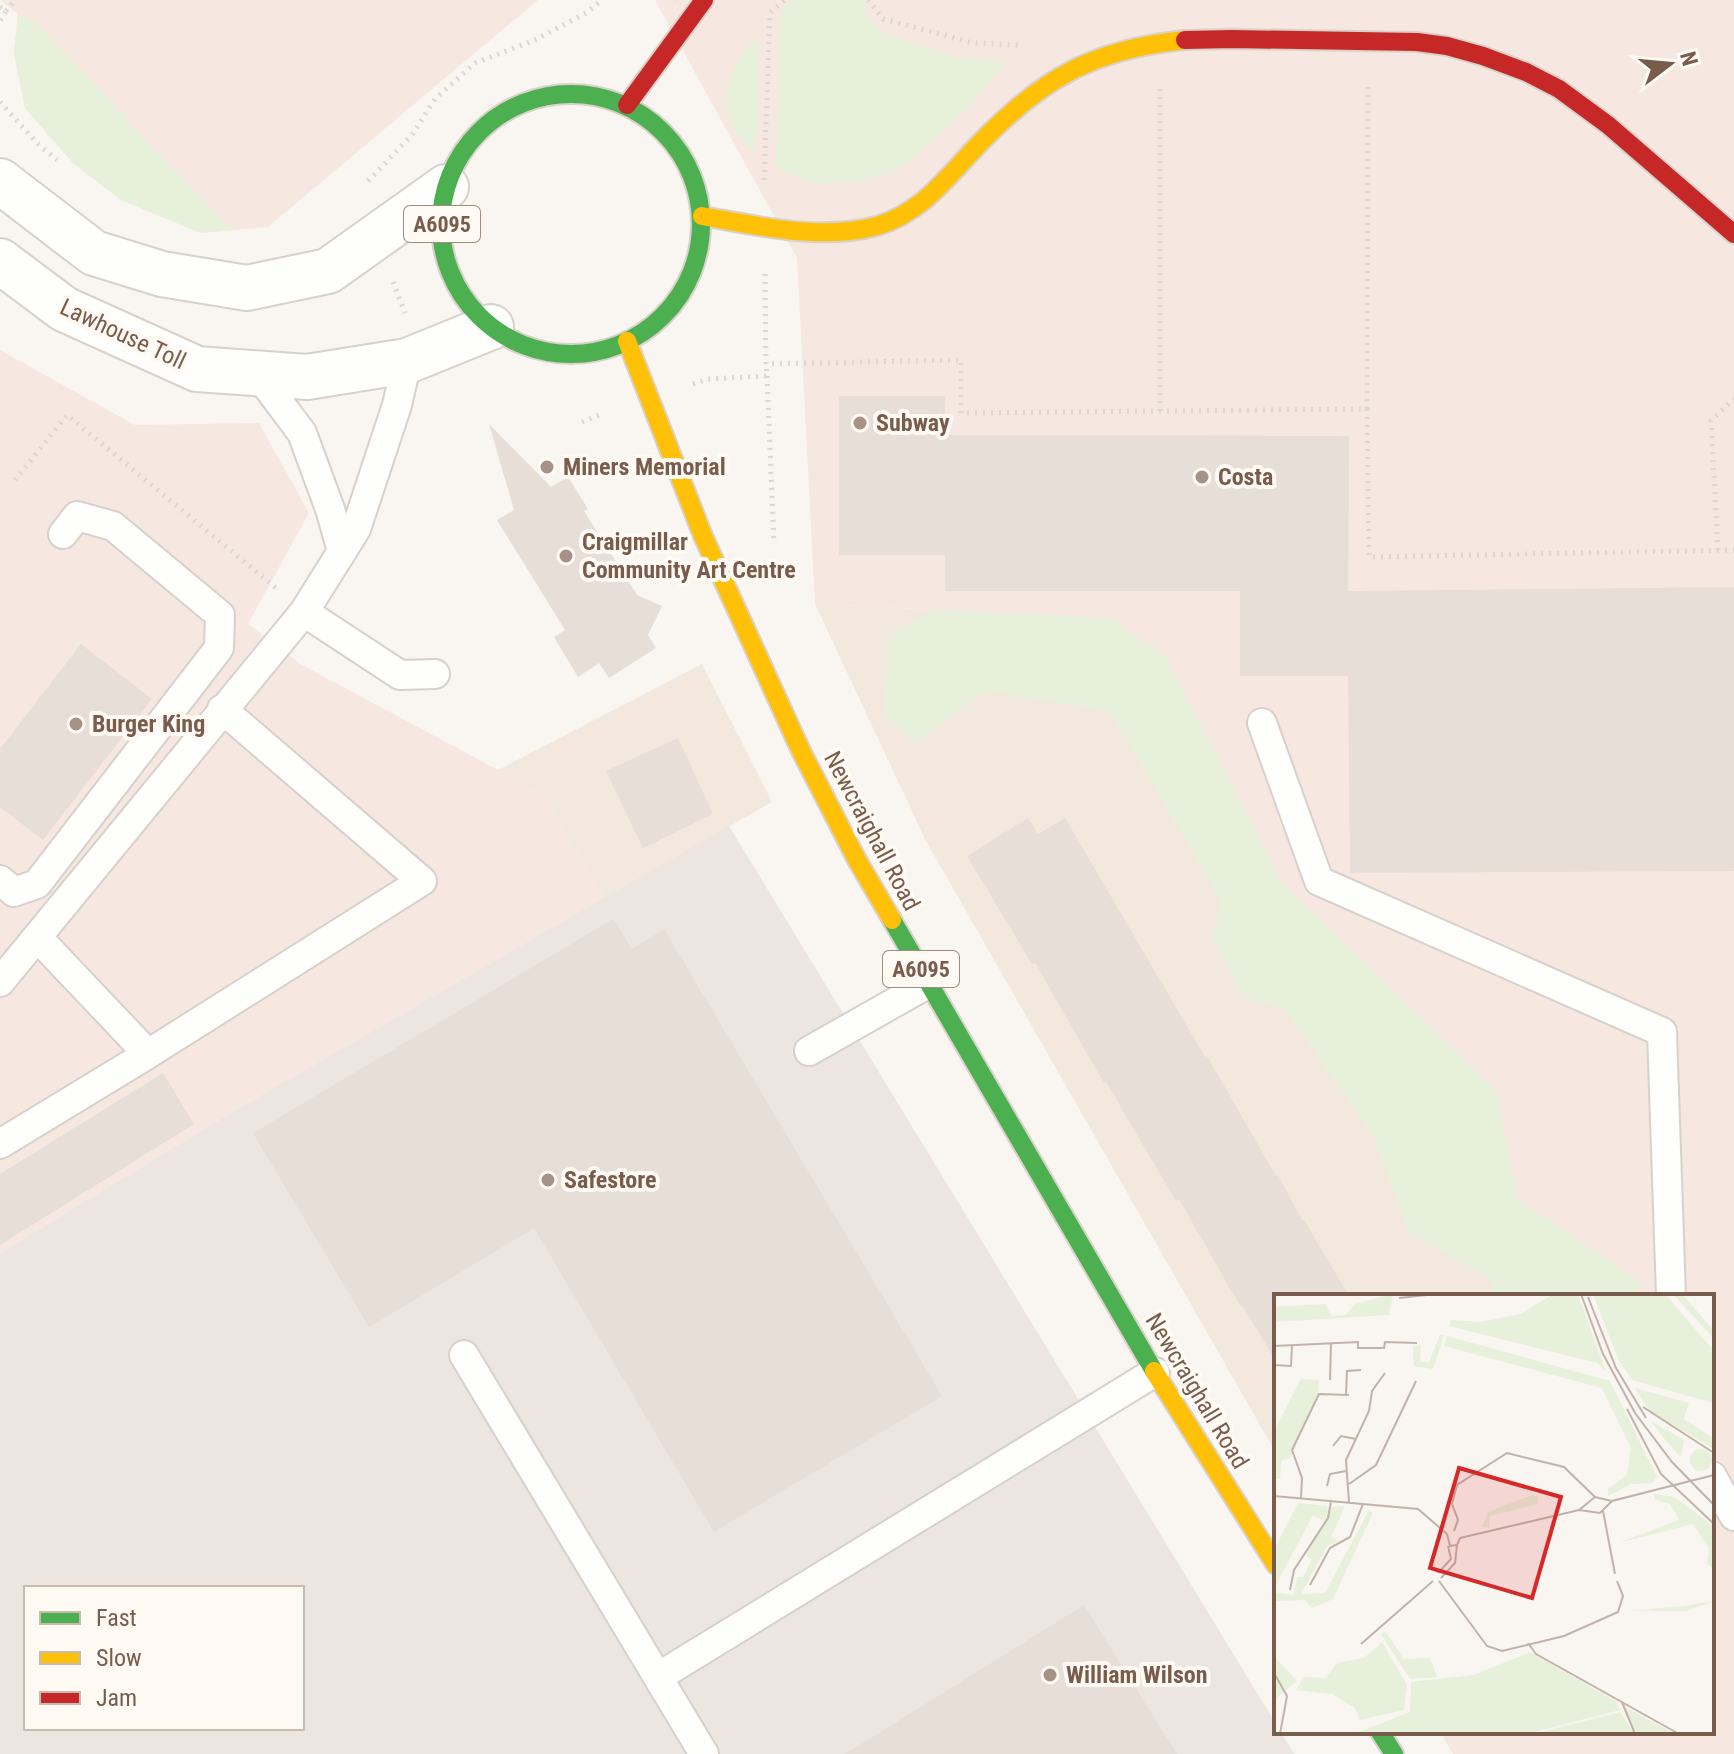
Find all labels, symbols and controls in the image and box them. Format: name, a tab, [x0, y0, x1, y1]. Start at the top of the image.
north arrow	[1630, 24, 1710, 104]
text: N	[1675, 49, 1703, 69]
road number: A6095	[404, 206, 480, 242]
street label: Lawhouse Toll	[56, 293, 190, 375]
place label: Subway	[876, 409, 950, 437]
marker: Subway	[851, 414, 869, 432]
place label: Miners Memorial	[563, 453, 726, 481]
marker: Miners Memorial	[538, 458, 556, 476]
place label: Costa	[1218, 463, 1273, 491]
marker: Costa	[1193, 468, 1211, 486]
place label: Craigmillar Community Art Centre	[582, 528, 796, 584]
marker: Craigmillar Community Art Centre	[557, 547, 575, 565]
place label: Burger King	[92, 710, 205, 738]
marker: Burger King	[67, 715, 85, 733]
street label: Newcraighall Road	[818, 747, 926, 915]
road number: A6095	[883, 951, 959, 987]
place label: Safestore	[564, 1166, 656, 1194]
marker: Safestore	[539, 1171, 557, 1189]
inset map	[1274, 1294, 1714, 1734]
street label: Newcraighall Road	[1140, 1308, 1254, 1474]
legend	[24, 1586, 304, 1730]
text: Fast	[96, 1604, 137, 1632]
text: Slow	[96, 1644, 142, 1672]
place label: William Wilson	[1066, 1661, 1208, 1689]
marker: William Wilson	[1041, 1666, 1059, 1684]
text: Jam	[96, 1684, 137, 1712]

